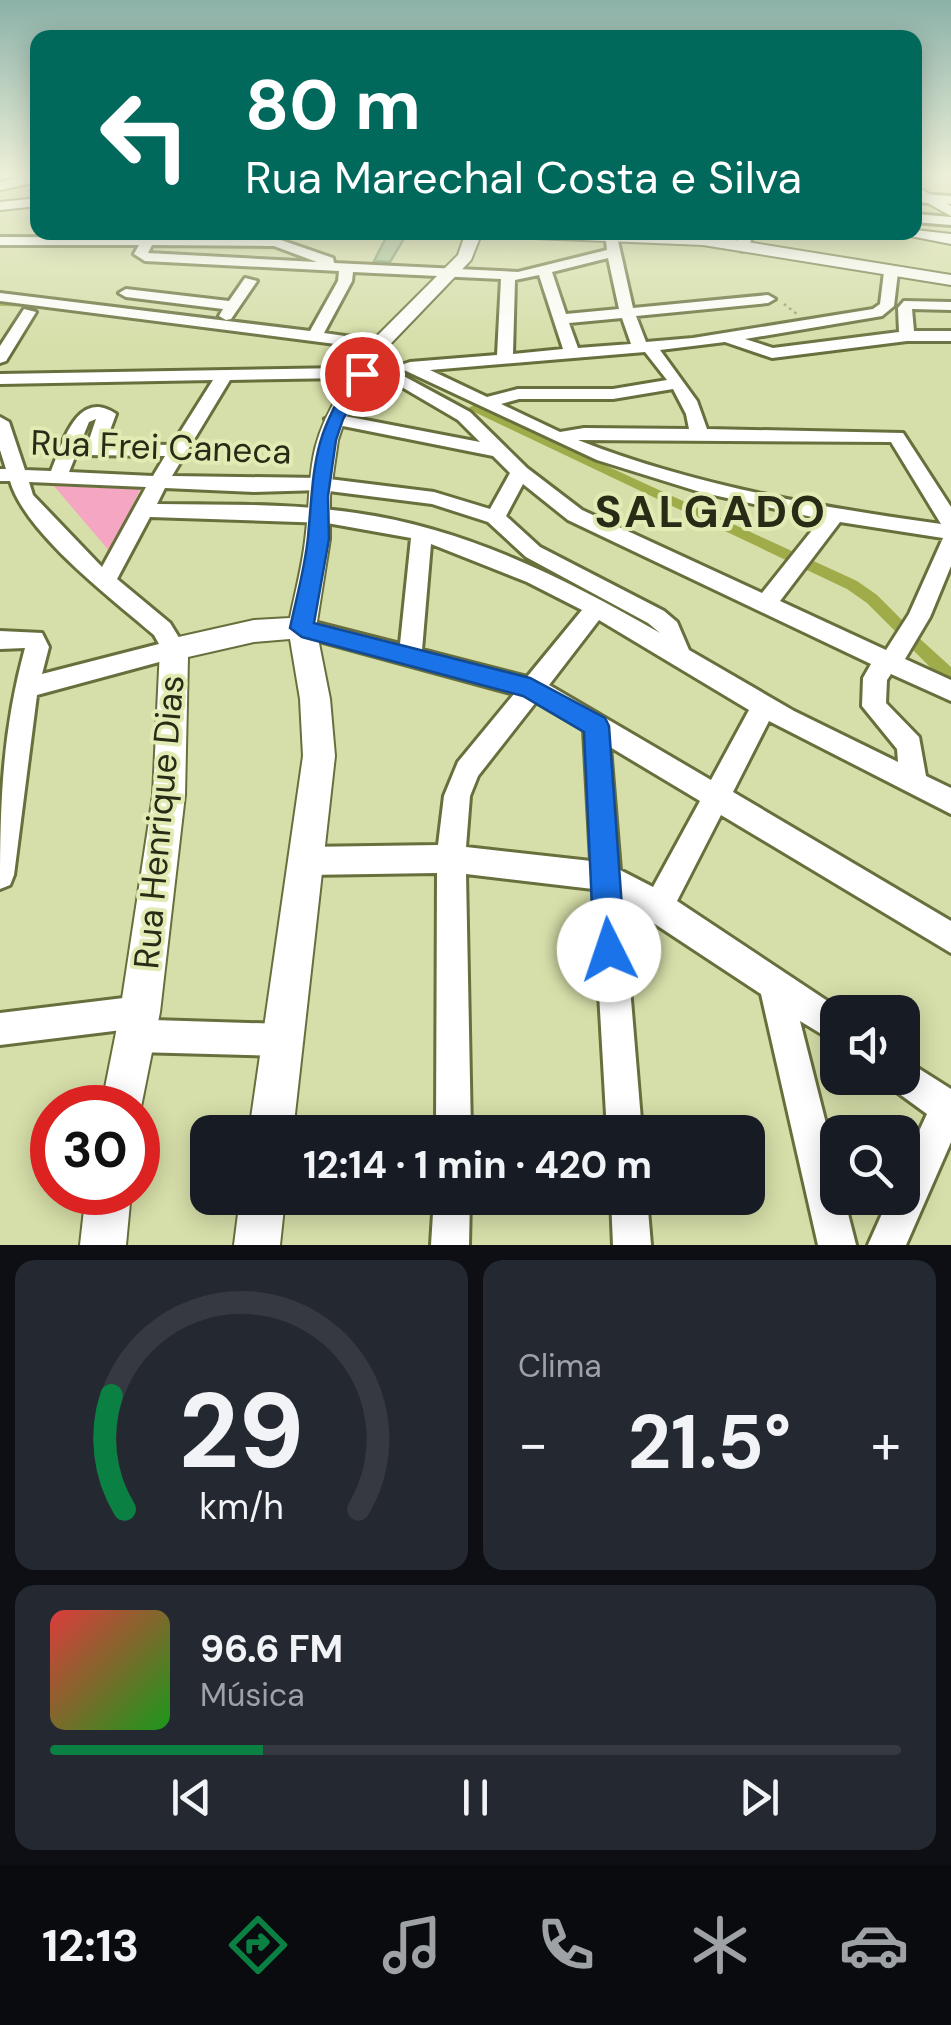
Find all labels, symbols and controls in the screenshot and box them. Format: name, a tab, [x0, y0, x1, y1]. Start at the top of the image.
text: 80 m	[245, 60, 421, 151]
icon: left	[80, 70, 210, 200]
text: Rua Marechal Costa e Silva	[245, 148, 802, 207]
pin	[320, 332, 405, 417]
icon: arrive	[335, 347, 390, 402]
street label: Rua Frei Caneca	[30, 419, 292, 475]
district label: SALGADO	[595, 482, 827, 541]
street label: Rua Henrique Dias	[123, 673, 195, 971]
position arrow	[557, 898, 661, 1002]
map controls	[820, 995, 920, 1215]
button: sound	[820, 995, 920, 1095]
speed limit sign: 30	[30, 1085, 160, 1215]
button: search	[820, 1115, 920, 1215]
text: 12:14 · 1 min · 420 m	[303, 1140, 652, 1190]
text: Clima	[518, 1345, 602, 1387]
text: 29	[179, 1364, 304, 1499]
text: 21.5°	[628, 1394, 791, 1491]
text: −	[518, 1408, 548, 1480]
text: +	[871, 1408, 901, 1480]
text: km/h	[199, 1484, 284, 1530]
text: 96.6 FM	[200, 1624, 343, 1674]
text: Música	[200, 1674, 305, 1716]
icon: previous	[164, 1770, 219, 1825]
icon: pause	[448, 1770, 503, 1825]
icon: next	[732, 1770, 787, 1825]
icon: directions	[223, 1910, 293, 1980]
icon: music	[377, 1910, 447, 1980]
icon: phone	[531, 1910, 601, 1980]
icon: climate	[685, 1910, 755, 1980]
icon: car	[839, 1910, 909, 1980]
text: 12:13	[42, 1916, 139, 1975]

